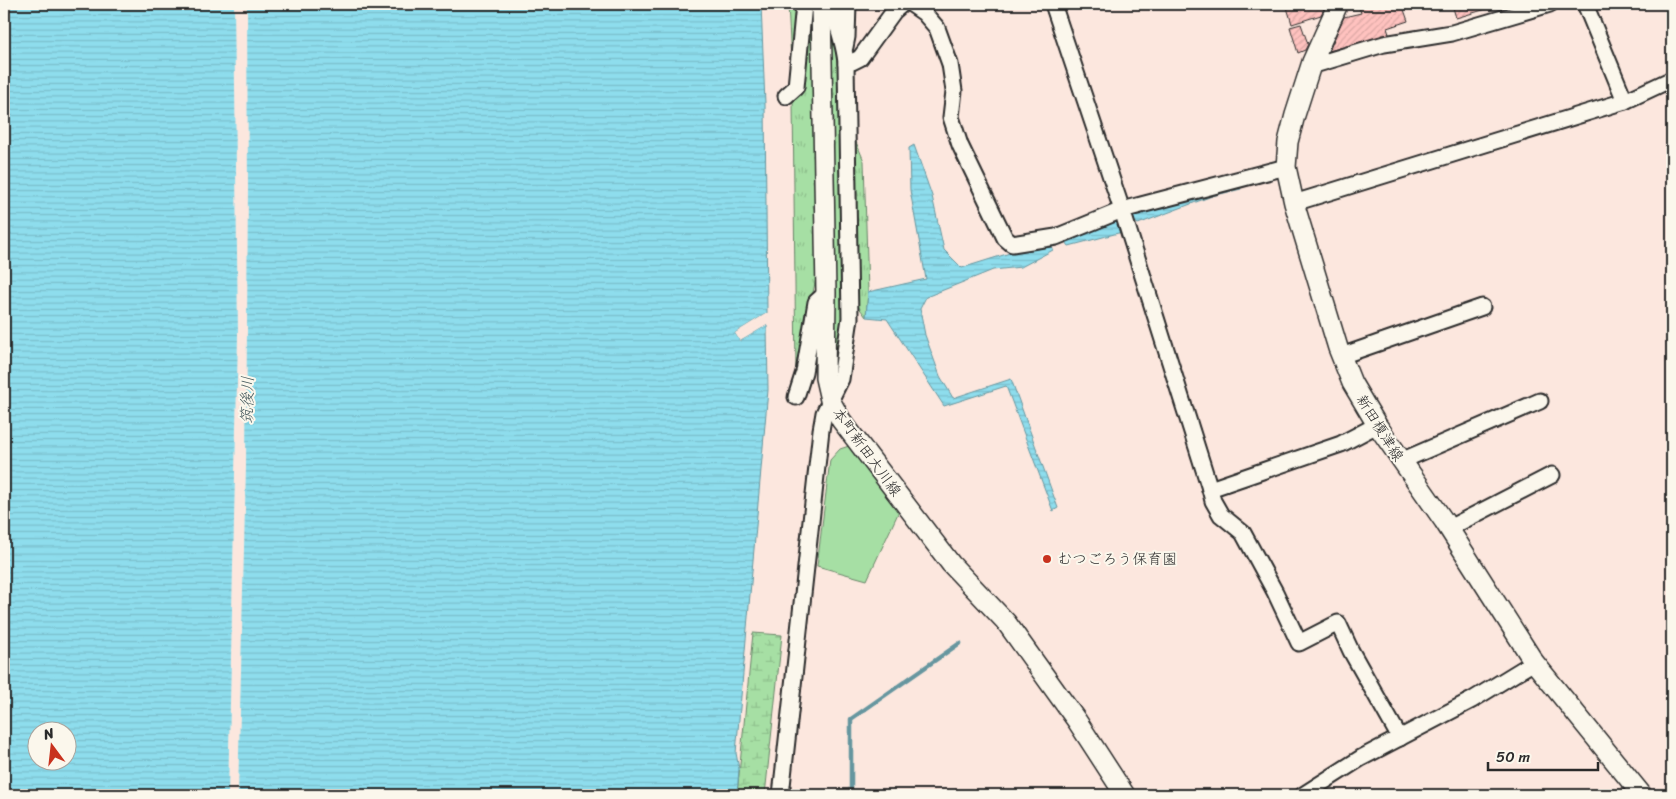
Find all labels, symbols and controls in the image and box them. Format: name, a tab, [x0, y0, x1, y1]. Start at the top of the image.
water label: 筑後川	[232, 376, 262, 424]
street label: 新田榎津線	[1349, 389, 1411, 467]
street label: 本町新田大川線	[826, 402, 908, 502]
place label: むつごろう保育園	[1057, 546, 1177, 572]
marker: むつごろう保育園	[1041, 553, 1053, 565]
text: N	[40, 721, 57, 748]
north arrow	[28, 722, 78, 772]
scale bar	[1488, 739, 1598, 771]
text: 50 m	[1496, 744, 1531, 770]

